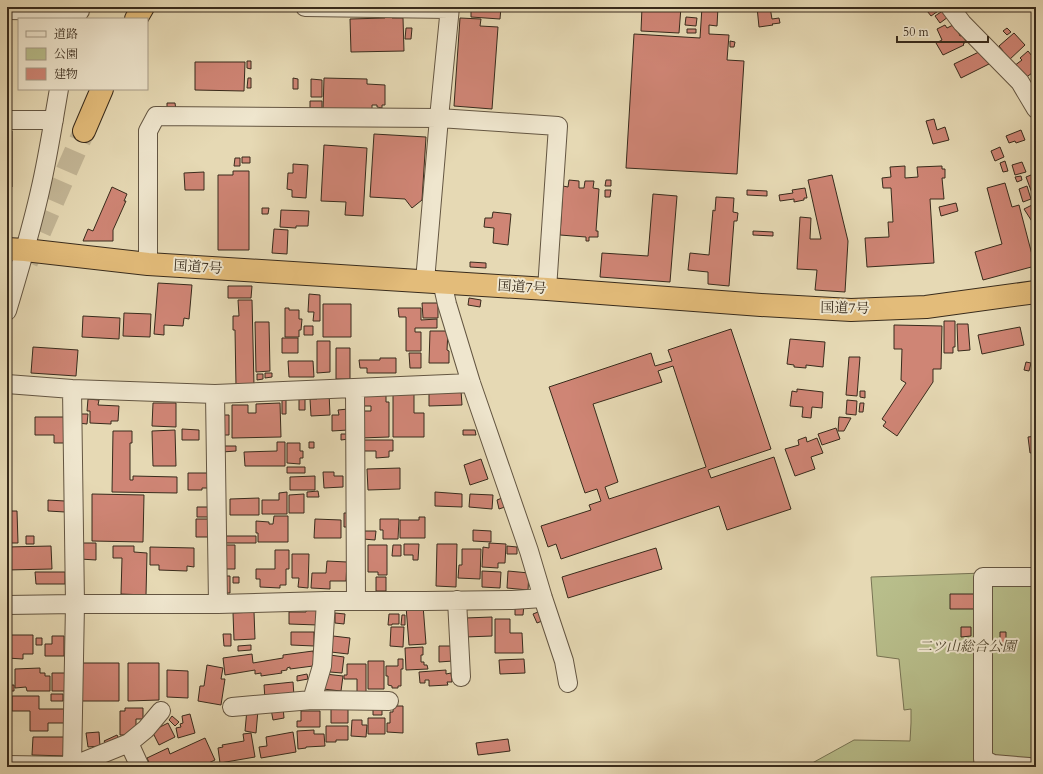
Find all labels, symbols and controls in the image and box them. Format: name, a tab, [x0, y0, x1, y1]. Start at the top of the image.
legend	[18, 18, 148, 90]
scale bar	[897, 18, 988, 44]
text: 50 m	[903, 24, 930, 40]
text: 道路	[54, 26, 78, 42]
text: 公園	[54, 46, 78, 62]
text: 建物	[54, 66, 78, 82]
street label: 国道7号	[173, 256, 223, 278]
street label: 国道7号	[497, 276, 547, 298]
street label: 国道7号	[820, 298, 870, 318]
park label: 二ツ山総合公園	[918, 637, 1018, 656]

